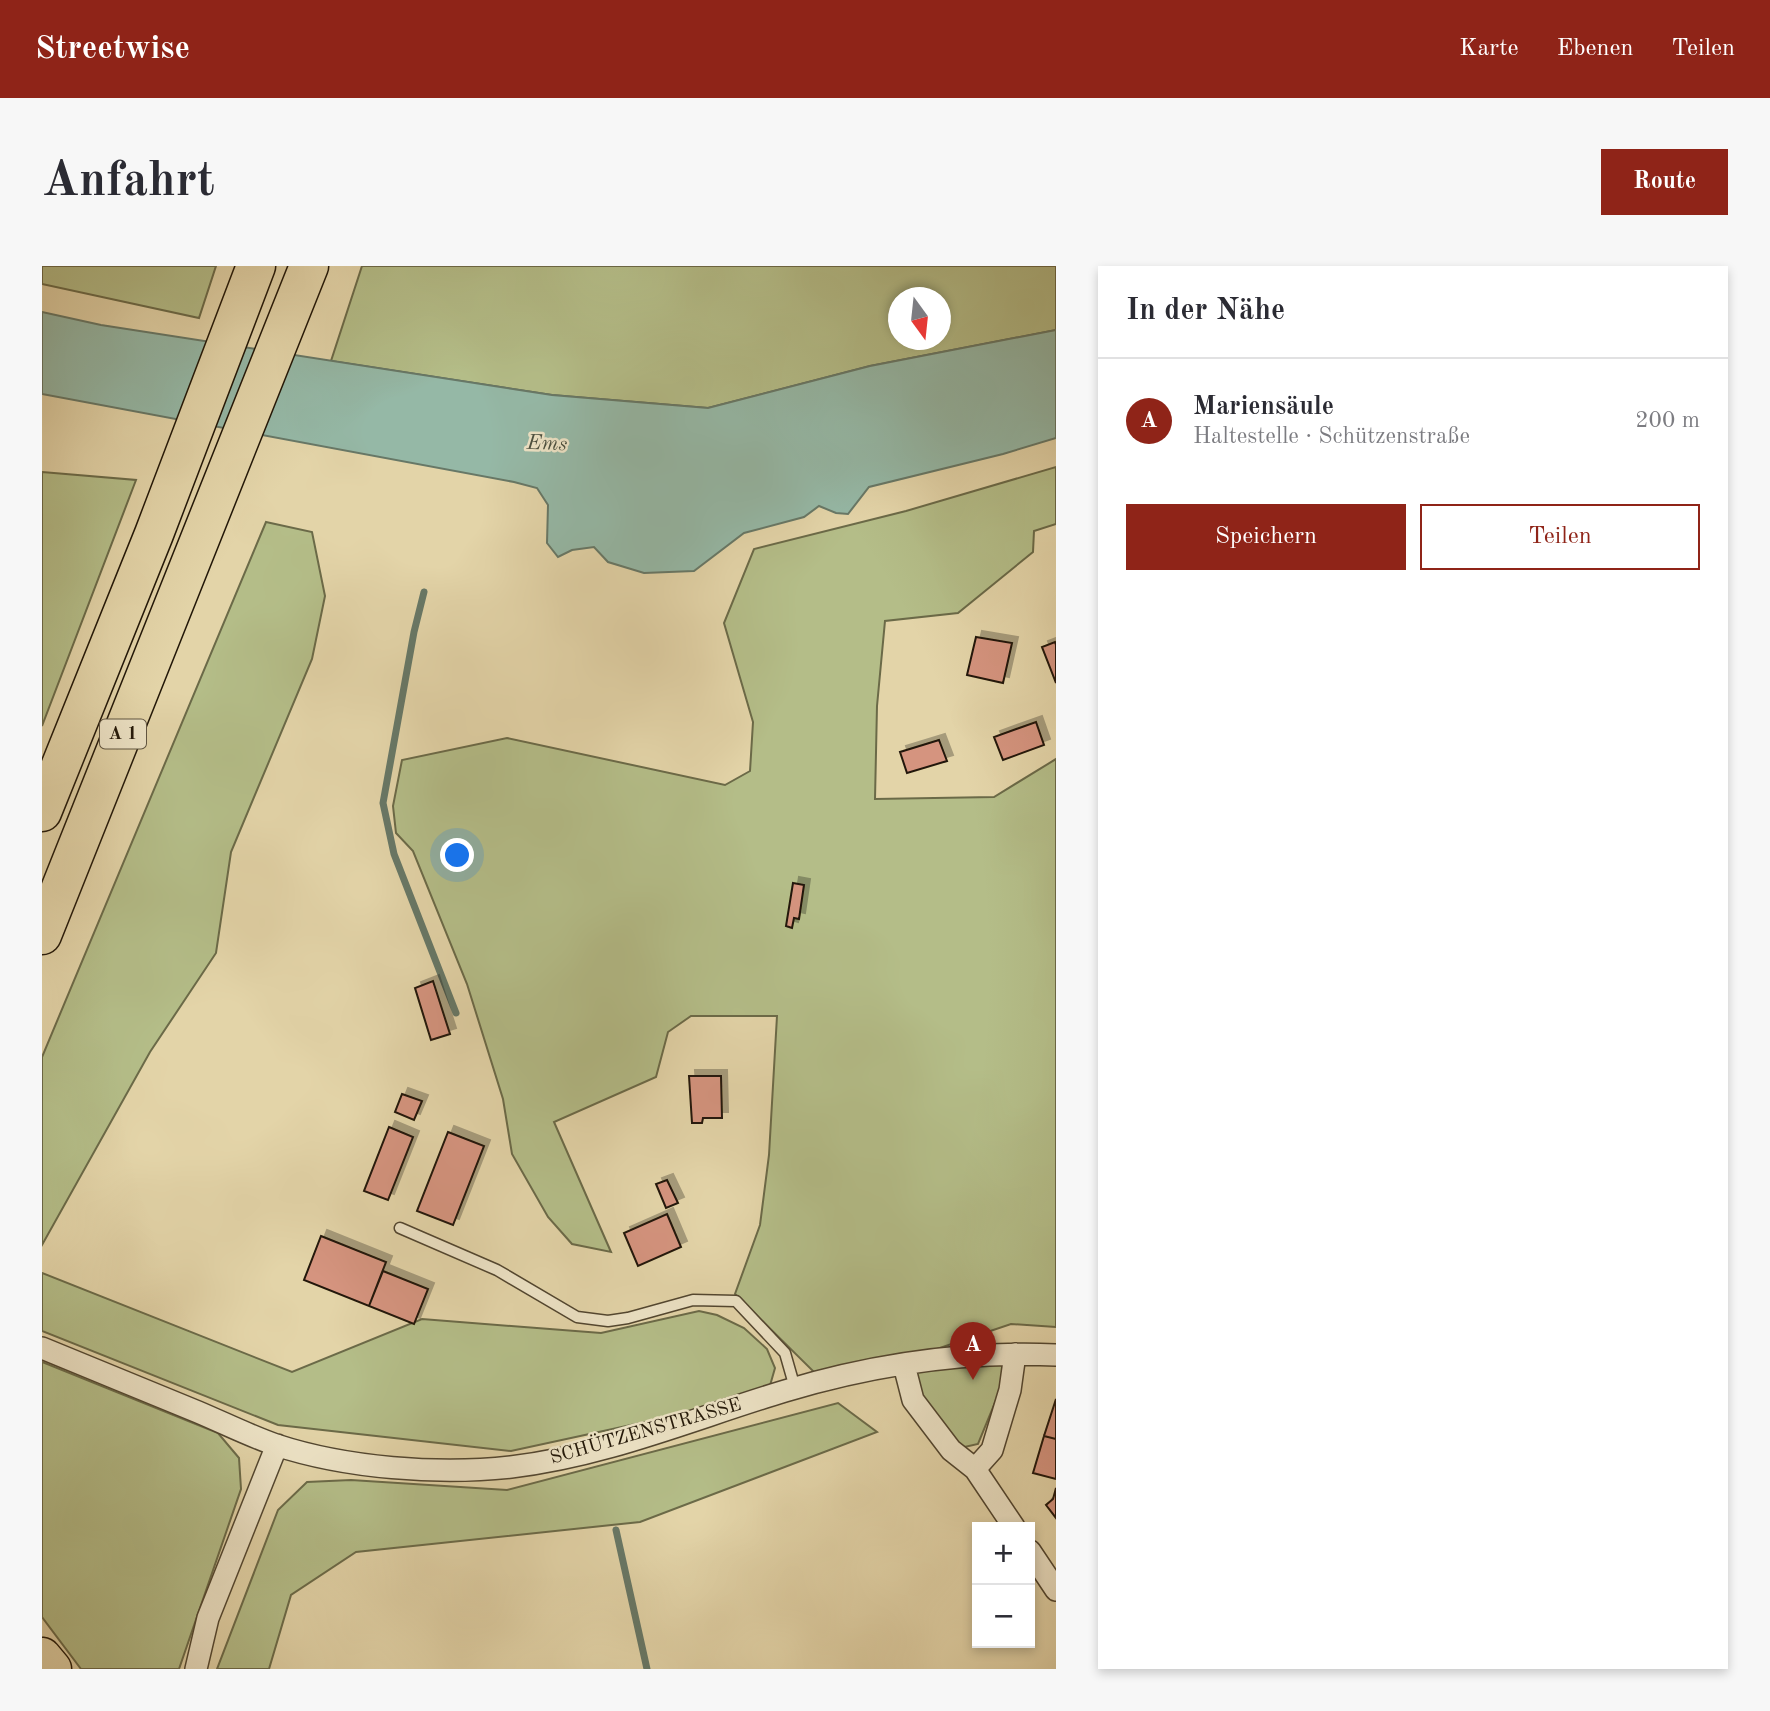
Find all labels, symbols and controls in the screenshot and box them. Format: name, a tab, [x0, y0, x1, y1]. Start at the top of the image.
text: Streetwise	[35, 33, 190, 66]
text: Karte	[1459, 37, 1519, 61]
text: Ebenen	[1557, 37, 1633, 61]
text: Teilen	[1671, 37, 1735, 61]
button: Route	[1601, 149, 1728, 215]
text: Anfahrt	[42, 158, 215, 207]
north arrow	[888, 287, 951, 350]
text: In der Nähe	[1126, 296, 1285, 326]
text: Mariensäule	[1193, 394, 1334, 420]
text: A	[1140, 409, 1158, 432]
text: 200 m	[1635, 409, 1700, 432]
text: Haltestelle · Schützenstraße	[1193, 425, 1470, 448]
water label: Ems	[525, 433, 568, 455]
button: Speichern	[1126, 504, 1406, 570]
button: Teilen	[1420, 504, 1700, 570]
road number: A 1	[100, 720, 146, 748]
your location	[440, 838, 474, 872]
pin: A	[950, 1322, 996, 1380]
street label: SCHÜTZENSTRASSE	[547, 1392, 744, 1468]
map controls	[972, 1522, 1035, 1648]
button: +	[972, 1522, 1035, 1585]
button: −	[972, 1585, 1035, 1648]

